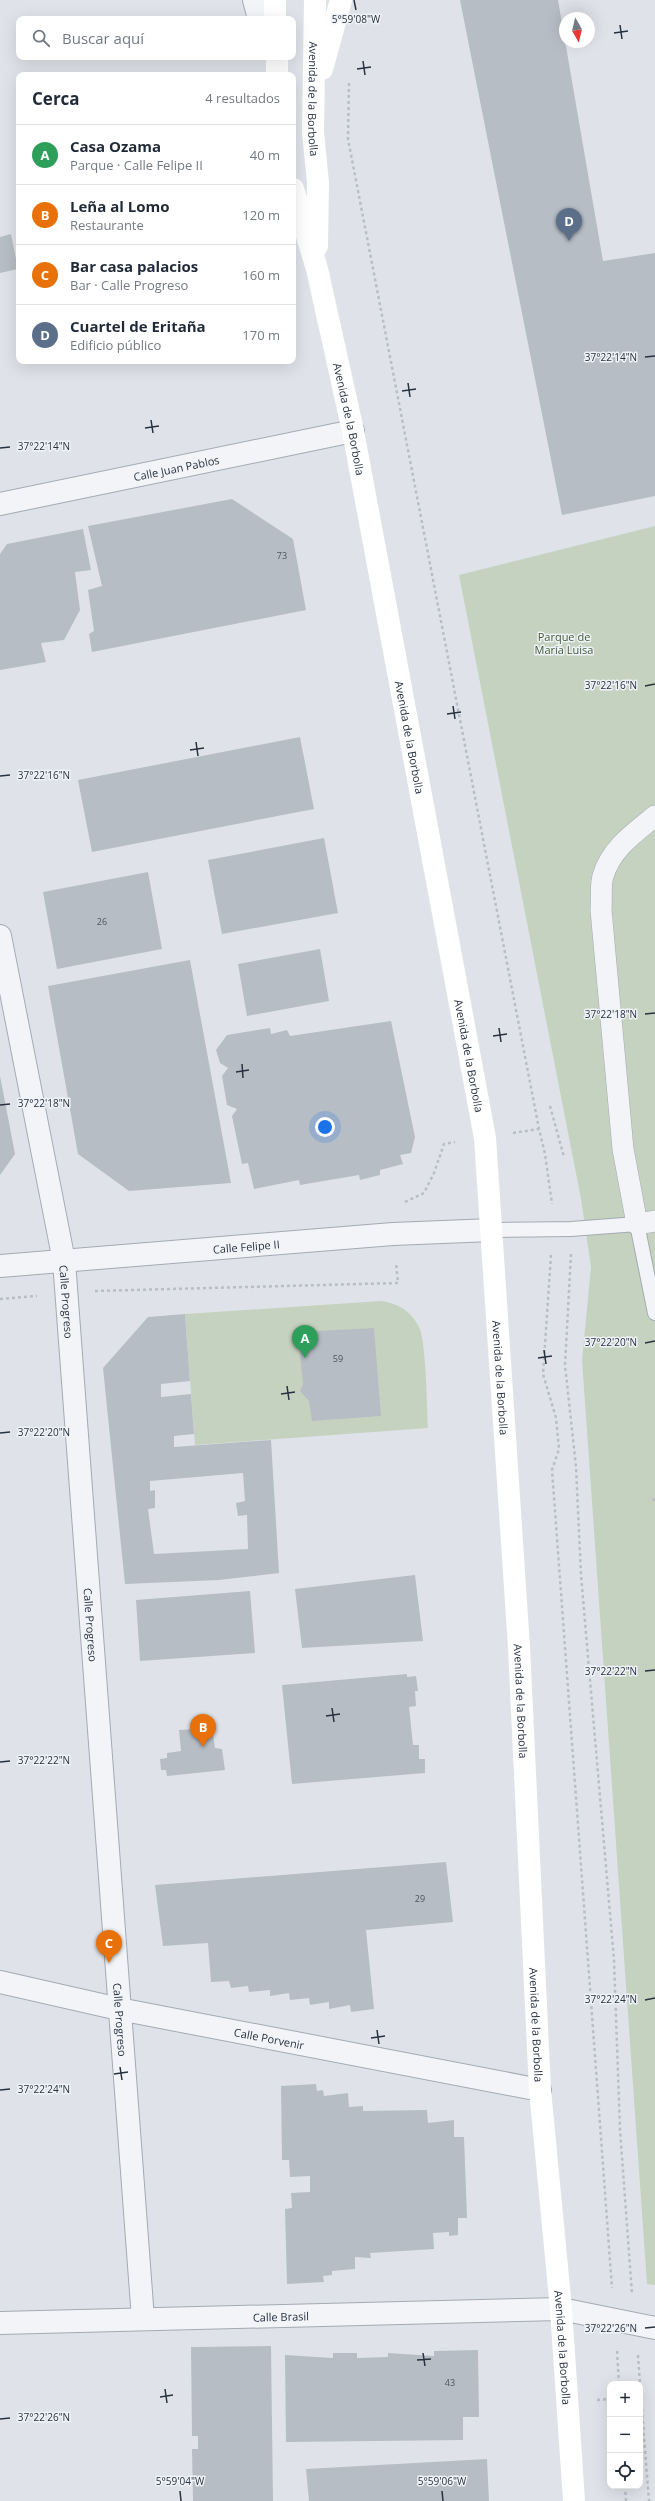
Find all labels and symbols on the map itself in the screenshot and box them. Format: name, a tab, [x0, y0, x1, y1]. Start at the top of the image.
text: 5°59'08"W	[332, 12, 381, 26]
north arrow	[559, 12, 595, 48]
street label: Avenida de la Borbolla	[305, 42, 323, 157]
pin: D	[556, 208, 582, 241]
text: 37°22'14"N	[585, 350, 637, 364]
street label: Avenida de la Borbolla	[331, 361, 369, 477]
text: 37°22'14"N	[18, 439, 70, 453]
street label: Calle Juan Pablos	[132, 451, 221, 484]
house number: 73	[277, 549, 287, 562]
park label: Parque de María Luisa	[535, 629, 593, 657]
text: 37°22'16"N	[585, 678, 637, 692]
street label: Avenida de la Borbolla	[392, 679, 428, 795]
text: 37°22'16"N	[18, 768, 70, 782]
house number: 26	[97, 915, 107, 928]
street label: Avenida de la Borbolla	[452, 998, 488, 1113]
text: 37°22'18"N	[585, 1007, 637, 1021]
text: 37°22'18"N	[18, 1096, 70, 1110]
your location	[315, 1117, 335, 1137]
street label: Calle Felipe II	[212, 1236, 280, 1256]
street label: Calle Progreso	[57, 1264, 77, 1339]
street label: Avenida de la Borbolla	[490, 1320, 512, 1436]
pin: A	[292, 1325, 318, 1358]
text: 37°22'20"N	[585, 1335, 637, 1349]
house number: 59	[333, 1352, 343, 1365]
text: 37°22'20"N	[18, 1425, 70, 1439]
street label: Calle Progreso	[81, 1587, 101, 1663]
street label: Avenida de la Borbolla	[511, 1643, 532, 1759]
text: 37°22'22"N	[585, 1664, 637, 1678]
pin: B	[190, 1714, 216, 1747]
text: 37°22'22"N	[18, 1753, 70, 1767]
house number: 29	[415, 1892, 425, 1905]
pin: C	[96, 1930, 122, 1963]
street label: Avenida de la Borbolla	[527, 1967, 547, 2082]
street label: Calle Progreso	[110, 1982, 131, 2057]
text: 37°22'24"N	[585, 1992, 637, 2006]
street label: Calle Porvenir	[233, 2024, 306, 2052]
text: 37°22'24"N	[18, 2082, 70, 2096]
street label: Avenida de la Borbolla	[552, 2290, 575, 2405]
street label: Calle Brasil	[253, 2308, 309, 2324]
text: 37°22'26"N	[585, 2321, 637, 2335]
house number: 43	[445, 2376, 455, 2389]
text: 37°22'26"N	[18, 2410, 70, 2424]
text: 5°59'04"W	[156, 2474, 205, 2488]
text: 5°59'06"W	[418, 2474, 467, 2488]

